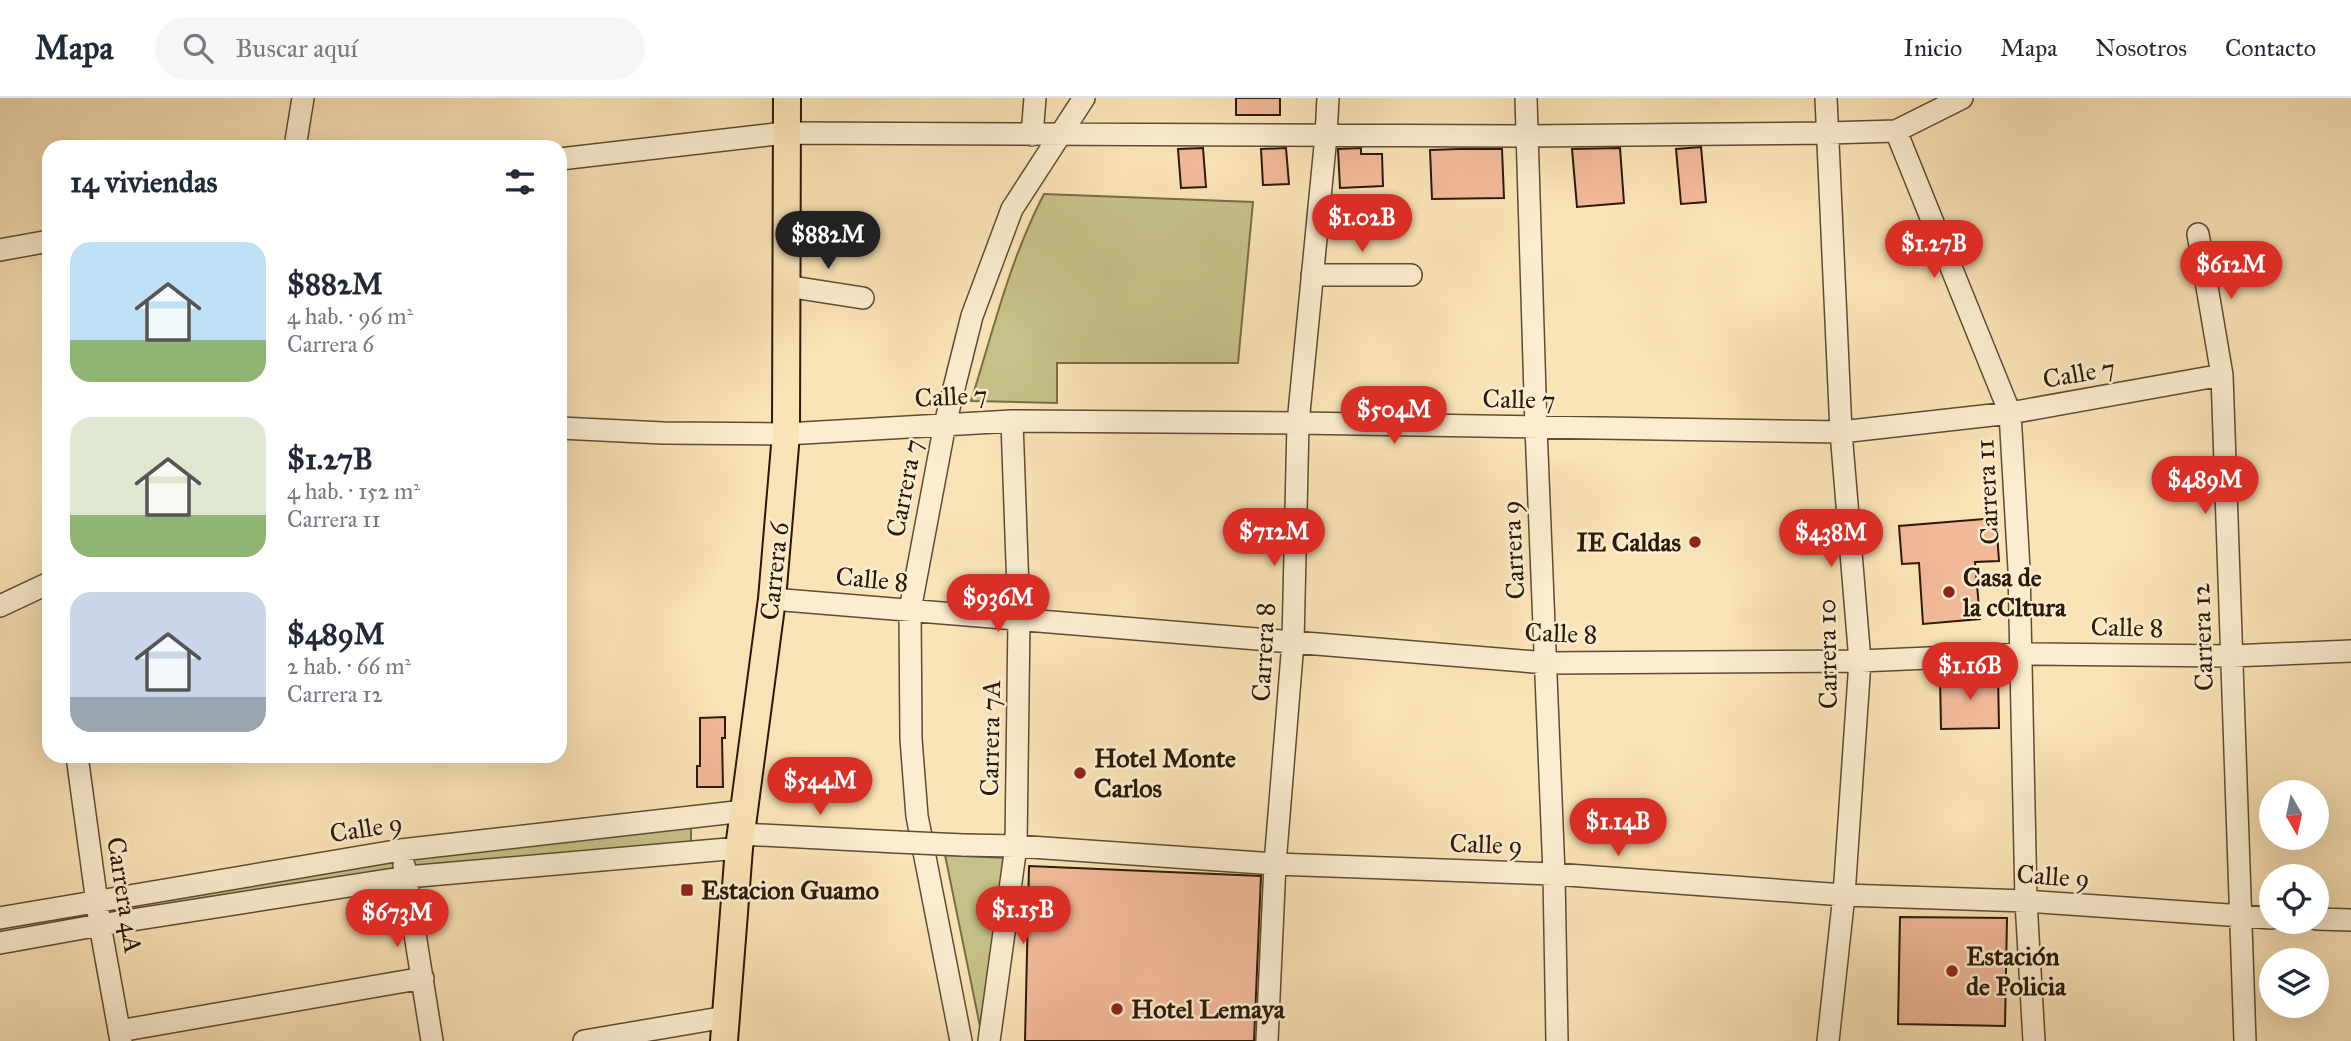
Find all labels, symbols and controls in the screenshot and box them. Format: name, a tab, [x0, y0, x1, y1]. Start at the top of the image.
search box	[155, 17, 645, 80]
text: Mapa	[35, 28, 113, 68]
icon: search	[179, 29, 217, 67]
text: Buscar aquí	[235, 32, 358, 64]
text: Inicio	[1904, 33, 1962, 63]
text: Mapa	[2000, 33, 2057, 63]
text: Nosotros	[2095, 33, 2187, 63]
text: Contacto	[2225, 33, 2316, 63]
icon: filters	[501, 163, 539, 201]
text: 14 viviendas	[70, 164, 218, 200]
pin: $1.02B	[1305, 194, 1419, 254]
text: $1.02B	[1328, 203, 1396, 231]
pin: $882M	[779, 212, 877, 271]
text: $882M	[791, 220, 865, 248]
pin: $1.27B	[1877, 220, 1991, 280]
text: $1.27B	[1901, 229, 1967, 257]
pin: $612M	[2182, 242, 2280, 301]
text: $612M	[2196, 250, 2266, 278]
text: $882M	[287, 266, 383, 302]
icon: home	[126, 270, 210, 354]
text: 4 hab. · 96 m²	[287, 302, 413, 330]
text: Carrera 6	[287, 330, 374, 358]
street label: Calle 7	[2040, 351, 2118, 395]
street label: Calle 7	[914, 378, 988, 414]
street label: Calle 7	[1482, 382, 1556, 416]
pin: $504M	[1345, 386, 1443, 446]
text: $504M	[1357, 395, 1431, 423]
street label: Carrera 7	[879, 436, 929, 540]
street label: Carrera 11	[1968, 438, 2006, 546]
text: $1.27B	[287, 441, 373, 477]
icon: home	[126, 445, 210, 529]
pin: $489M	[2156, 456, 2254, 516]
text: $489M	[2168, 465, 2242, 493]
text: 4 hab. · 152 m²	[287, 477, 420, 505]
street label: Carrera 9	[1494, 500, 1532, 600]
text: Carrera 11	[287, 505, 381, 533]
pin: $712M	[1225, 508, 1323, 568]
pin: $438M	[1782, 510, 1880, 569]
text: $712M	[1239, 517, 1309, 545]
text: $438M	[1795, 518, 1867, 546]
street label: Carrera 6	[753, 520, 795, 622]
place label: IE Caldas	[1576, 526, 1682, 558]
marker: IE Caldas	[1687, 534, 1703, 550]
street label: Calle 8	[834, 560, 910, 598]
place label: Casa de la cCltura	[1962, 561, 2067, 623]
pin: $936M	[949, 574, 1047, 634]
street label: Carrera 12	[2184, 582, 2220, 692]
text: $936M	[963, 583, 1033, 611]
marker: Casa de la cCltura	[1941, 584, 1957, 600]
street label: Carrera 10	[1810, 598, 1844, 710]
street label: Carrera 8	[1244, 602, 1282, 702]
street label: Calle 8	[2090, 610, 2164, 644]
text: $489M	[287, 616, 385, 652]
street label: Calle 8	[1524, 616, 1598, 650]
icon: home	[126, 620, 210, 704]
pin: $1.16B	[1913, 642, 2027, 702]
text: $1.16B	[1938, 651, 2002, 679]
text: 2 hab. · 66 m²	[287, 652, 411, 680]
street label: Carrera 7A	[973, 679, 1007, 797]
text: Carrera 12	[287, 680, 383, 708]
place label: Hotel Monte Carlos	[1094, 742, 1236, 804]
pin: $544M	[771, 758, 869, 817]
marker: Hotel Monte Carlos	[1072, 765, 1088, 781]
text: $544M	[783, 766, 857, 794]
north arrow	[2259, 780, 2329, 850]
map controls	[2259, 780, 2329, 1018]
pin: $1.14B	[1561, 798, 1675, 858]
street label: Calle 9	[327, 806, 405, 850]
text: $1.14B	[1586, 807, 1650, 835]
street label: Calle 9	[1449, 827, 1523, 861]
street label: Carrera 4A	[100, 835, 150, 956]
street label: Calle 9	[2015, 857, 2091, 895]
button: locate	[2259, 864, 2329, 934]
place label: Estacion Guamo	[701, 874, 879, 906]
marker: Estacion Guamo	[679, 882, 695, 898]
pin: $1.15B	[966, 886, 1080, 946]
pin: $673M	[348, 890, 446, 949]
text: $1.15B	[992, 895, 1054, 923]
text: $673M	[362, 898, 432, 926]
place label: Estación de Policia	[1966, 940, 2067, 1002]
button: layers	[2259, 948, 2329, 1018]
marker: Estación de Policia	[1944, 963, 1960, 979]
place label: Hotel Lemaya	[1131, 993, 1286, 1025]
marker: Hotel Lemaya	[1109, 1001, 1125, 1017]

